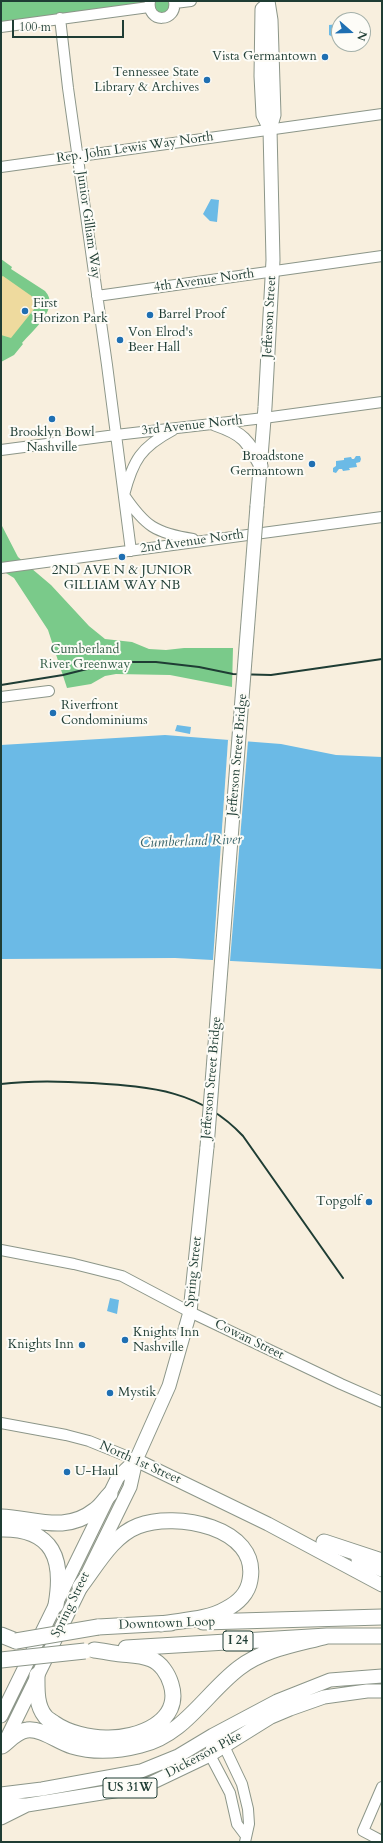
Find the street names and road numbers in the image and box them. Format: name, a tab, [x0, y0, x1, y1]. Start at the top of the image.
street label: Rep. John Lewis Way North	[56, 129, 214, 167]
street label: Junior Gilliam Way	[73, 170, 103, 280]
street label: 4th Avenue North	[153, 266, 255, 296]
street label: Jefferson Street	[260, 276, 280, 358]
street label: 3rd Avenue North	[141, 413, 243, 439]
street label: 2nd Avenue North	[139, 527, 245, 557]
street label: Jefferson Street Bridge	[225, 693, 251, 817]
street label: Jefferson Street Bridge	[199, 1016, 225, 1140]
street label: Spring Street	[183, 1236, 205, 1308]
street label: Cowan Street	[212, 1317, 286, 1363]
street label: North 1st Street	[97, 1438, 183, 1488]
street label: Spring Street	[48, 1570, 94, 1640]
street label: Downtown Loop	[118, 1615, 216, 1633]
road number: I 24	[223, 1631, 253, 1651]
street label: Dickerson Pike	[163, 1728, 245, 1782]
road number: US 31W	[103, 1778, 157, 1798]

